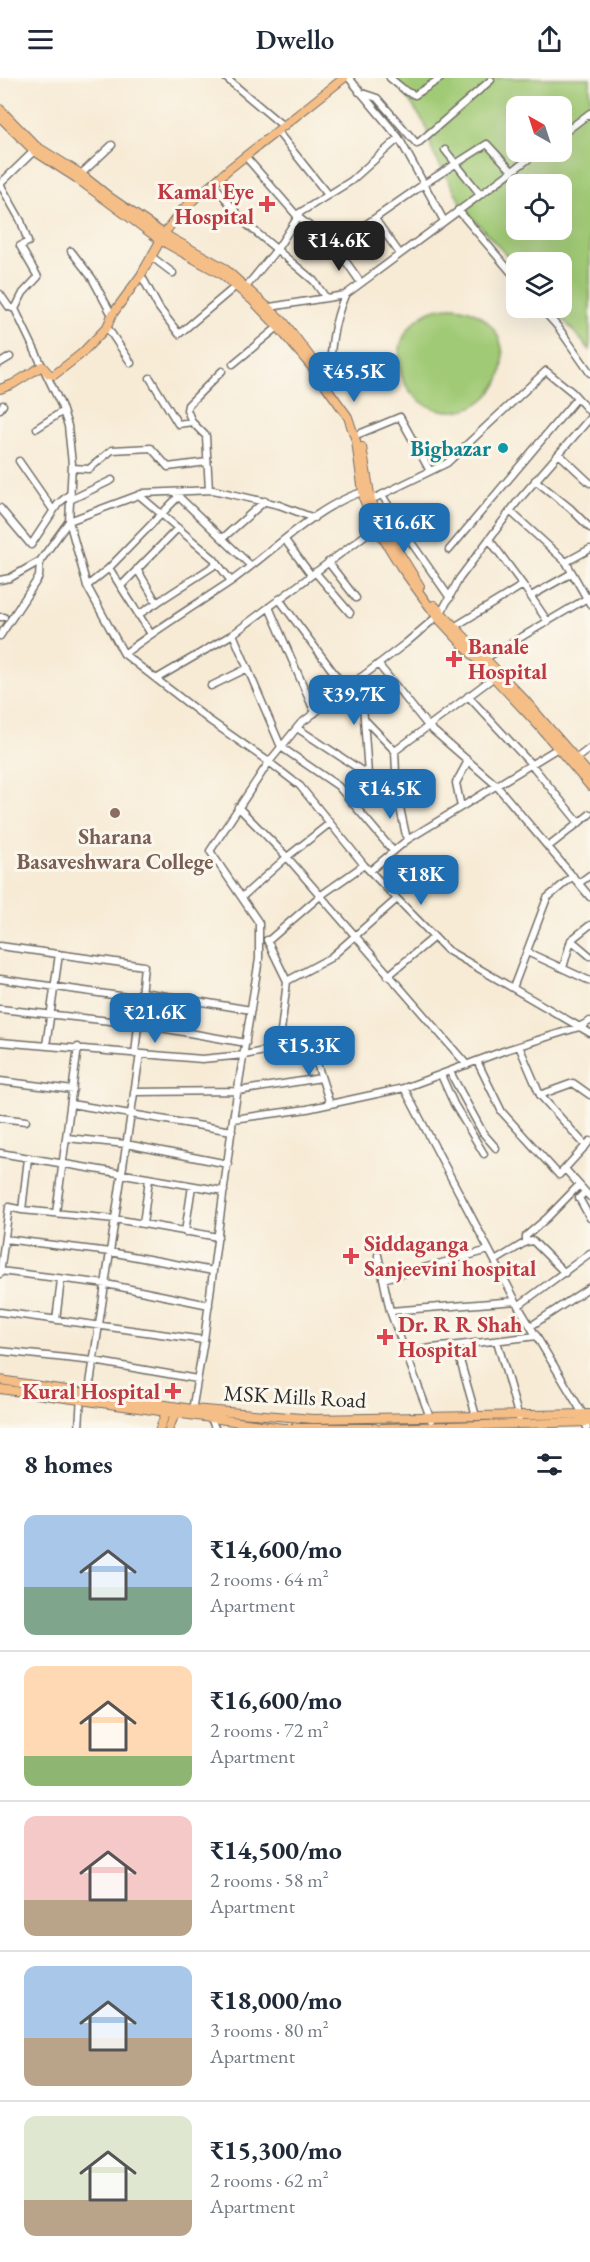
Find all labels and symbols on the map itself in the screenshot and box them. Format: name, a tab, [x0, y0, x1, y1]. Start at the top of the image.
north arrow	[506, 96, 572, 162]
place label: Kamal Eye Hospital	[157, 177, 254, 231]
marker: Kamal Eye Hospital	[258, 195, 276, 213]
pin: ₹14.6K	[290, 221, 388, 272]
pin: ₹45.5K	[305, 352, 403, 403]
place label: Bigbazar	[410, 434, 492, 463]
marker: Bigbazar	[496, 441, 510, 455]
pin: ₹16.6K	[355, 503, 453, 554]
place label: Banale Hospital	[468, 632, 547, 686]
marker: Banale Hospital	[445, 650, 463, 668]
pin: ₹39.7K	[305, 675, 403, 726]
pin: ₹14.5K	[341, 769, 439, 820]
marker: Sharana Basaveshwara College	[108, 806, 122, 820]
place label: Sharana Basaveshwara College	[17, 822, 213, 876]
pin: ₹18K	[385, 855, 457, 906]
pin: ₹21.6K	[106, 993, 204, 1044]
pin: ₹15.3K	[260, 1026, 358, 1077]
place label: Siddaganga Sanjeevini hospital	[364, 1229, 536, 1283]
marker: Siddaganga Sanjeevini hospital	[342, 1247, 360, 1265]
place label: Dr. R R Shah Hospital	[398, 1310, 522, 1364]
marker: Dr. R R Shah Hospital	[376, 1328, 394, 1346]
place label: Kural Hospital	[22, 1377, 160, 1406]
street label: MSK Mills Road	[223, 1378, 368, 1415]
marker: Kural Hospital	[164, 1382, 182, 1400]

